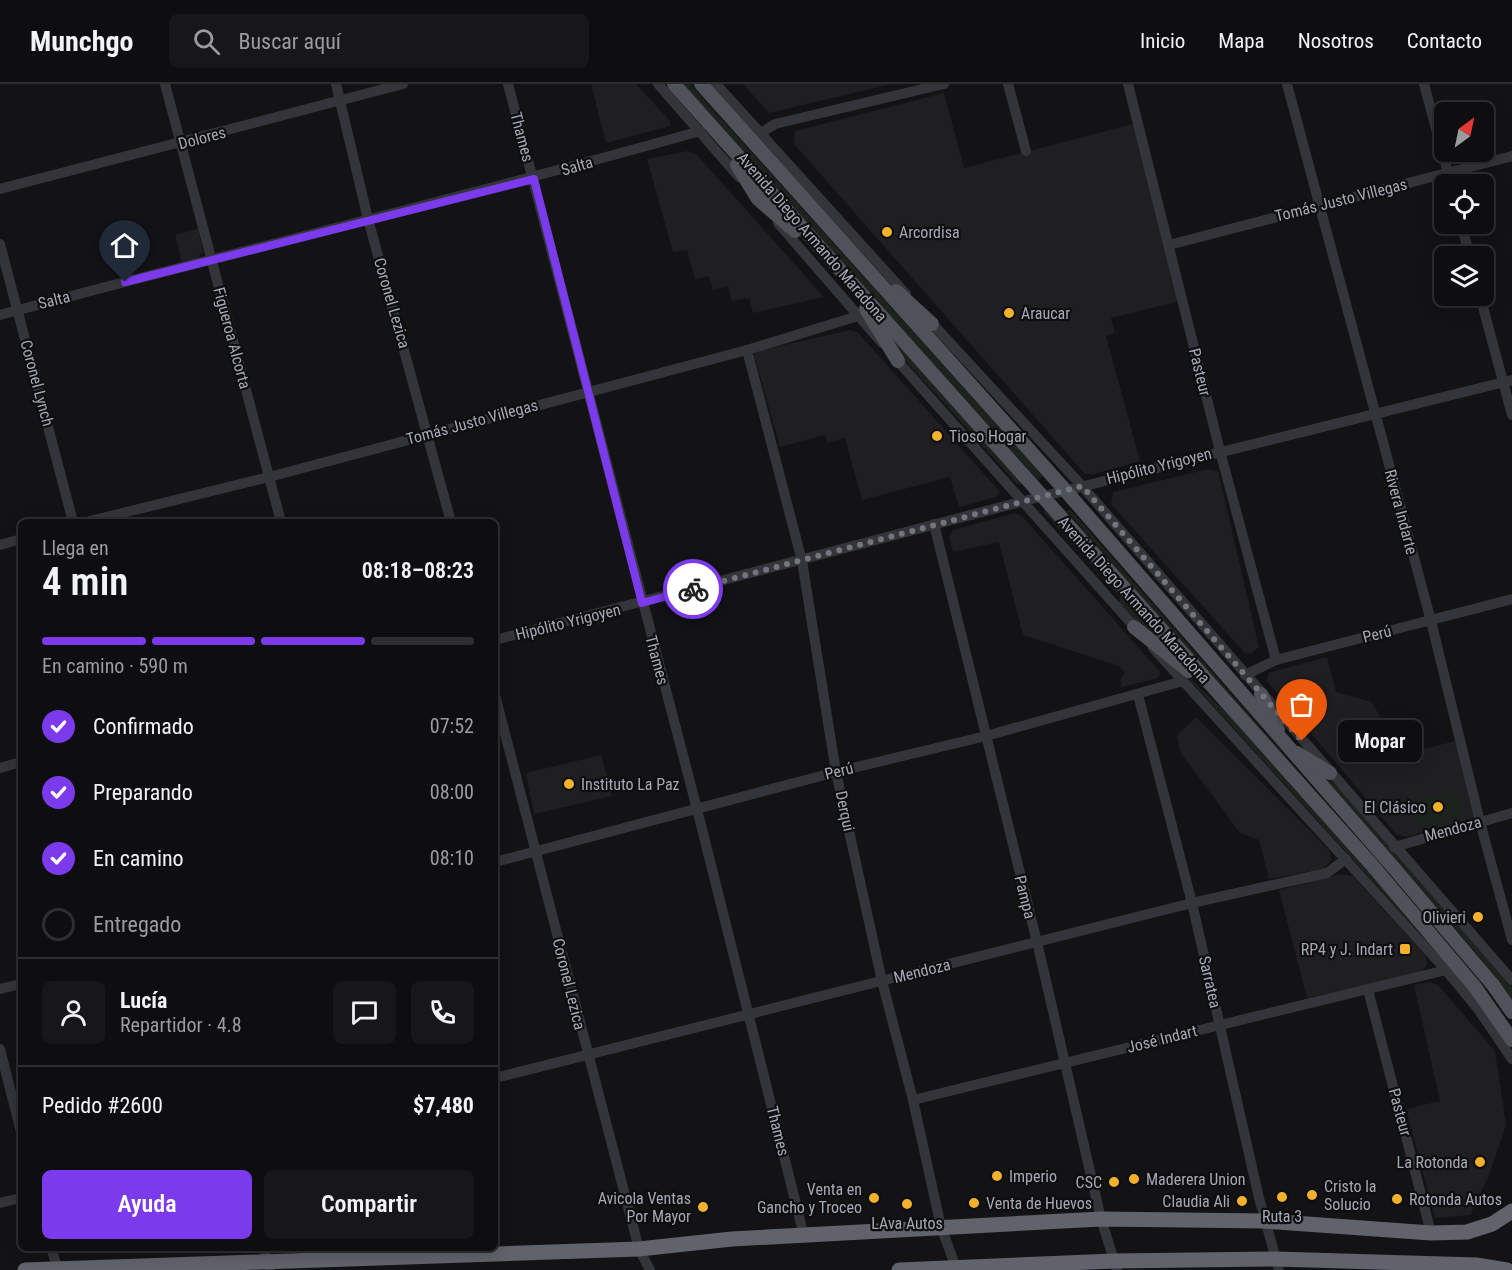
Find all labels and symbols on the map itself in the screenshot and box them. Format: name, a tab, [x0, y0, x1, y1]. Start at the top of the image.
north arrow	[1434, 102, 1494, 162]
street label: Thames	[506, 110, 538, 164]
street label: Dolores	[176, 123, 228, 153]
street label: Avenida Diego Armando Maradona	[733, 148, 891, 326]
street label: Salta	[559, 152, 595, 180]
street label: Tomás Justo Villegas	[1273, 174, 1409, 226]
pin	[99, 220, 150, 282]
place label: Arcordisa	[899, 223, 960, 242]
marker: Arcordisa	[880, 225, 894, 239]
street label: Coronel Lezica	[370, 256, 414, 350]
street label: Figueroa Alcorta	[209, 285, 255, 391]
street label: Salta	[36, 287, 72, 313]
place label: Araucar	[1021, 304, 1070, 323]
marker: Araucar	[1002, 306, 1016, 320]
street label: Coronel Lynch	[16, 338, 58, 428]
street label: Pasteur	[1185, 346, 1215, 398]
street label: Tomás Justo Villegas	[404, 395, 540, 449]
place label: Tioso Hogar	[949, 427, 1027, 446]
marker: Tioso Hogar	[930, 429, 944, 443]
street label: Hipólito Yrigoyen	[1105, 444, 1213, 488]
street label: Rivera Indarte	[1381, 467, 1421, 557]
street label: Avenida Diego Armando Maradona	[1054, 513, 1214, 687]
courier	[663, 559, 723, 619]
street label: Hipólito Yrigoyen	[514, 600, 622, 644]
street label: Perú	[1361, 621, 1393, 647]
street label: Thames	[641, 633, 673, 687]
pin	[1276, 679, 1327, 741]
callout: Mopar	[1338, 720, 1422, 762]
street label: Perú	[823, 758, 855, 784]
place label: Instituto La Paz	[581, 775, 680, 794]
marker: Instituto La Paz	[562, 777, 576, 791]
street label: Derqui	[831, 789, 859, 833]
place label: El Clásico	[1364, 798, 1426, 817]
marker: El Clásico	[1431, 800, 1445, 814]
street label: Mendoza	[1423, 812, 1483, 846]
street label: Pampa	[1010, 873, 1040, 921]
place label: Olivieri	[1422, 908, 1466, 927]
marker: Olivieri	[1471, 910, 1485, 924]
street label: Coronel Lezica	[548, 936, 590, 1032]
place label: RP4 y J. Indart	[1301, 940, 1393, 959]
marker: RP4 y J. Indart	[1398, 942, 1412, 956]
street label: Sarratea	[1195, 954, 1225, 1010]
street label: Mendoza	[892, 955, 952, 987]
street label: José Indart	[1125, 1021, 1199, 1057]
street label: Pasteur	[1385, 1086, 1415, 1138]
street label: Thames	[763, 1104, 793, 1158]
place label: La Rotonda	[1397, 1153, 1468, 1172]
marker: La Rotonda	[1473, 1155, 1487, 1169]
place label: Imperio	[1009, 1167, 1057, 1186]
marker: Imperio	[990, 1169, 1004, 1183]
place label: Maderera Union	[1146, 1170, 1246, 1189]
marker: Maderera Union	[1127, 1172, 1141, 1186]
place label: CSC	[1076, 1173, 1102, 1192]
marker: CSC	[1107, 1175, 1121, 1189]
place label: Cristo la Solucio	[1324, 1177, 1377, 1214]
place label: Venta en Gancho y Troceo	[757, 1180, 862, 1217]
marker: Cristo la Solucio	[1305, 1188, 1319, 1202]
place label: Avicola Ventas Por Mayor	[598, 1189, 691, 1226]
marker: Ruta 3	[1275, 1190, 1289, 1204]
place label: Rotonda Autos	[1409, 1190, 1502, 1209]
marker: Venta en Gancho y Troceo	[867, 1191, 881, 1205]
place label: Claudia Ali	[1162, 1192, 1230, 1211]
marker: Rotonda Autos	[1390, 1192, 1404, 1206]
place label: Venta de Huevos	[986, 1194, 1092, 1213]
marker: Claudia Ali	[1235, 1194, 1249, 1208]
marker: Venta de Huevos	[967, 1196, 981, 1210]
marker: LAva Autos	[900, 1197, 914, 1211]
marker: Avicola Ventas Por Mayor	[696, 1200, 710, 1214]
place label: Ruta 3	[1262, 1207, 1302, 1226]
place label: LAva Autos	[871, 1214, 943, 1233]

